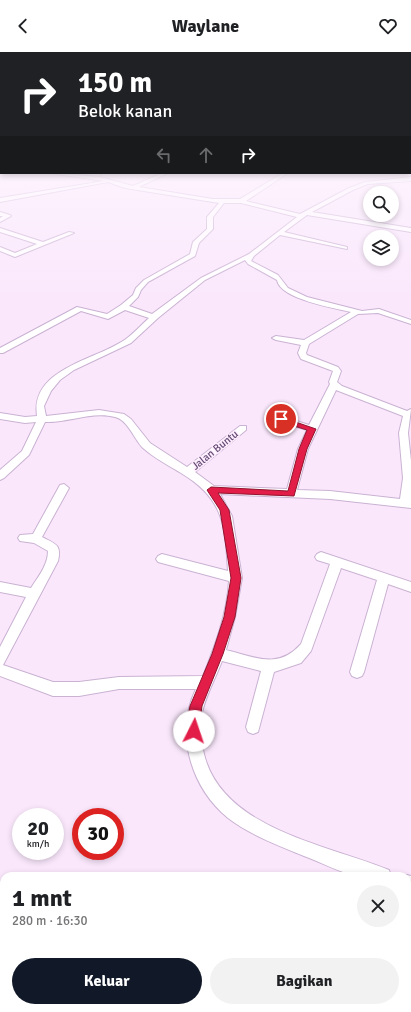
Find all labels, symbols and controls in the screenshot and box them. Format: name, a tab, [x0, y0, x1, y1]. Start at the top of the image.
icon: back	[12, 15, 34, 37]
text: Waylane	[172, 15, 239, 37]
icon: heart	[377, 15, 399, 37]
text: 150 m	[78, 66, 152, 100]
icon: right	[12, 68, 64, 120]
text: Belok kanan	[78, 100, 172, 122]
icon: left	[153, 144, 175, 166]
icon: ahead	[195, 144, 217, 166]
icon: right	[237, 144, 259, 166]
map controls	[363, 186, 399, 266]
button: search	[363, 186, 399, 222]
button: layers	[363, 230, 399, 266]
pin	[264, 402, 298, 436]
icon: arrive	[270, 408, 292, 430]
street label: Jalan Buntu	[189, 427, 241, 473]
position arrow	[173, 710, 215, 752]
speed limit sign: 30	[72, 808, 124, 860]
text: 20	[27, 816, 49, 841]
text: km/h	[27, 838, 49, 850]
text: 1 mnt	[12, 883, 72, 913]
button: close	[357, 885, 399, 927]
text: 280 m · 16:30	[12, 913, 88, 929]
button: Keluar	[12, 958, 202, 1004]
button: Bagikan	[210, 958, 399, 1004]

